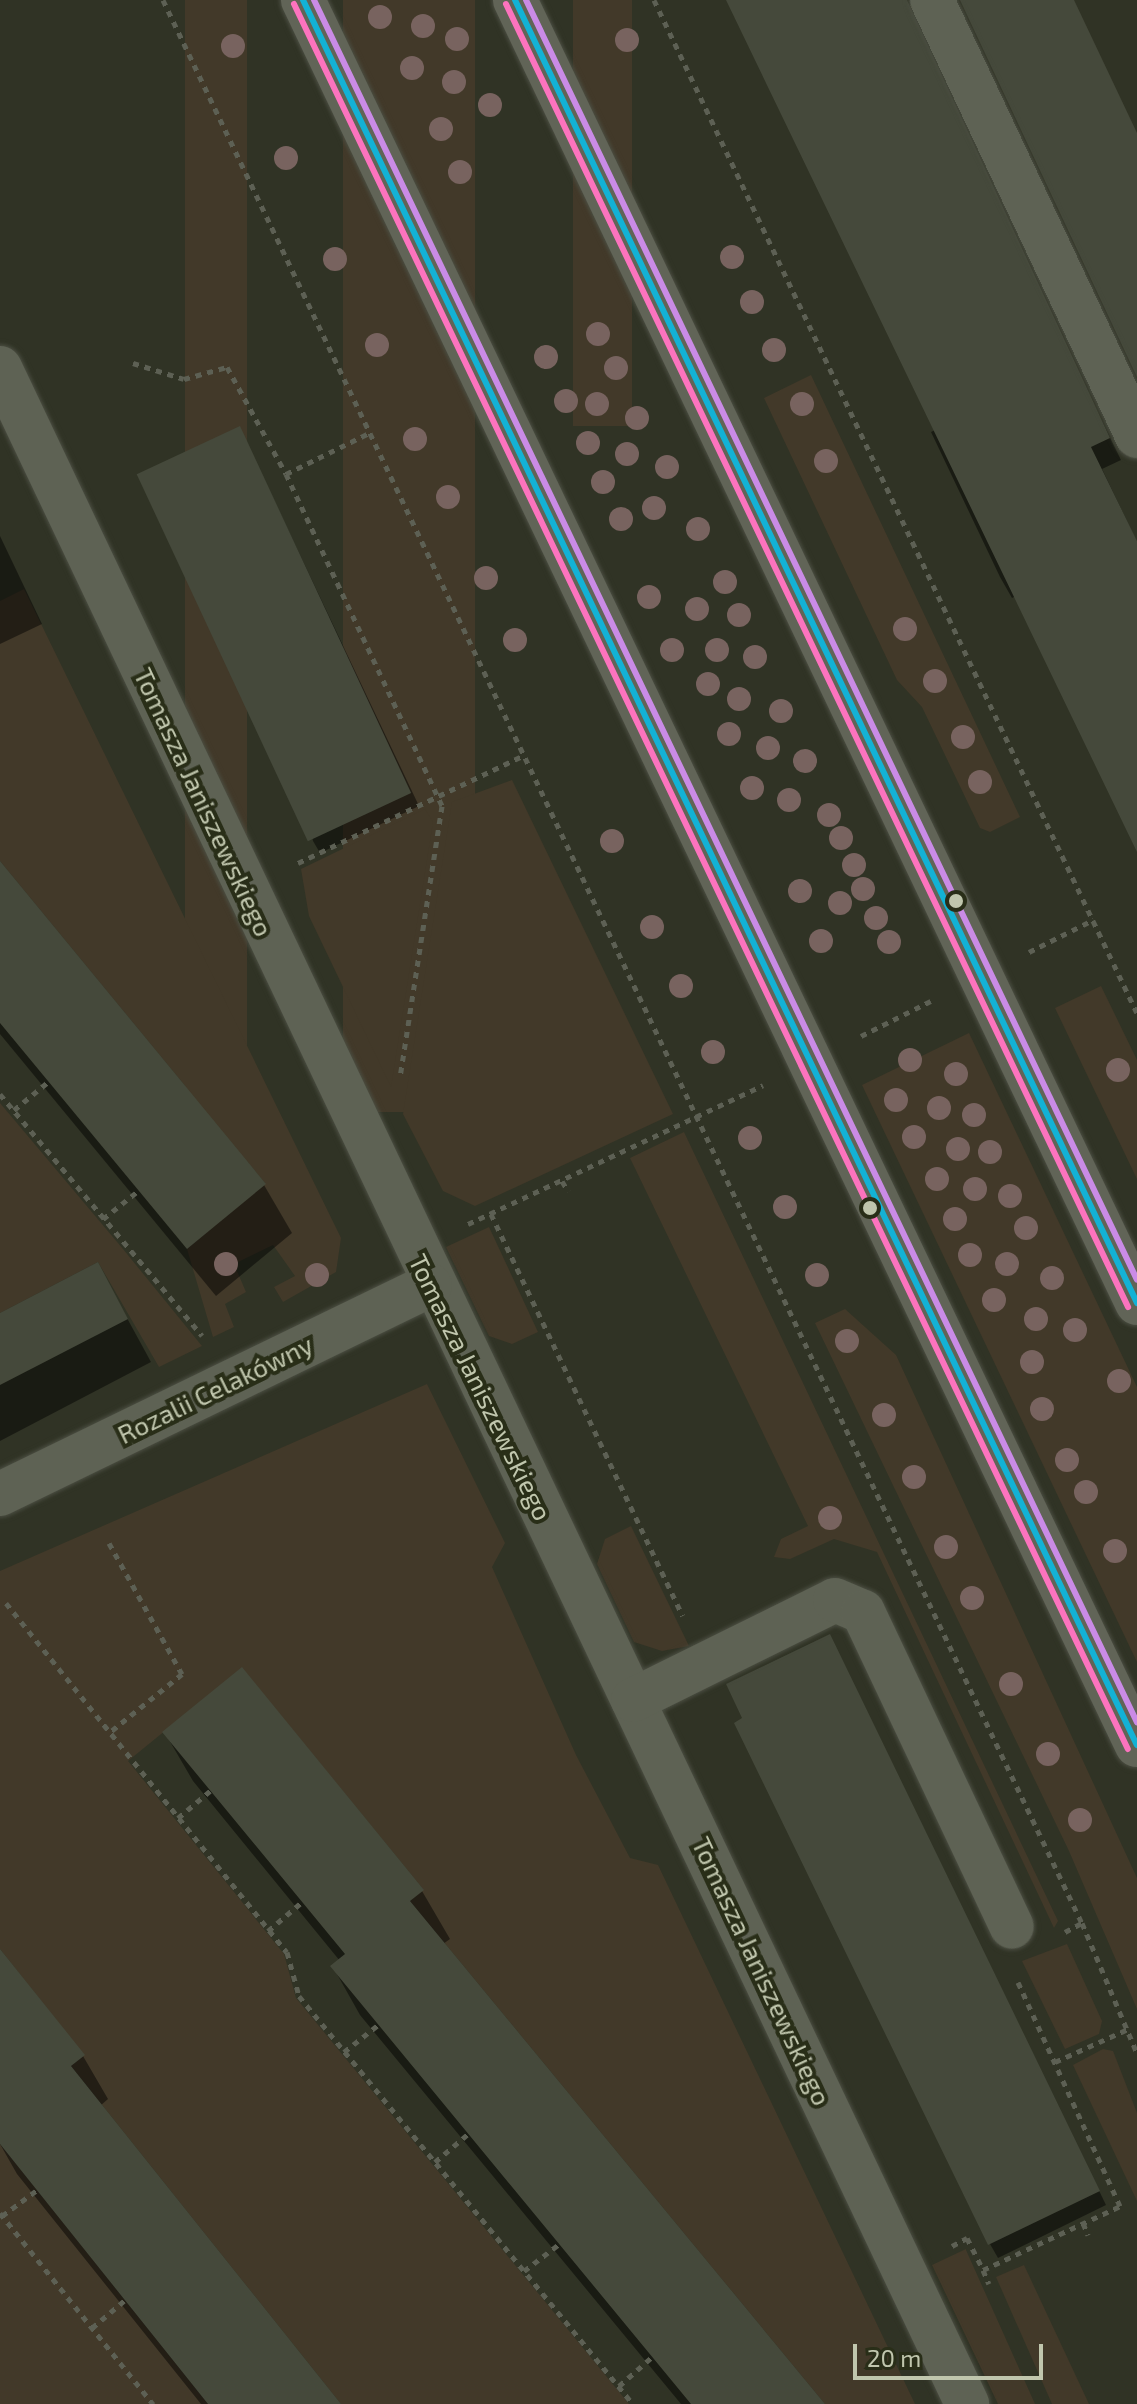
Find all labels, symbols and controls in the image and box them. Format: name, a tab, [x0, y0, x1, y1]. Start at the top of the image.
street label: Tomasza Janiszewskiego	[128, 663, 280, 941]
unlabelled marker	[948, 893, 964, 909]
unlabelled marker	[862, 1200, 878, 1216]
street label: Tomasza Janiszewskiego	[403, 1248, 559, 1526]
street label: Rozalii Celakówny	[112, 1328, 318, 1450]
street label: Tomasza Janiszewskiego	[686, 1832, 838, 2110]
scale bar	[857, 2328, 1047, 2378]
text: 20 m	[867, 2343, 921, 2372]

